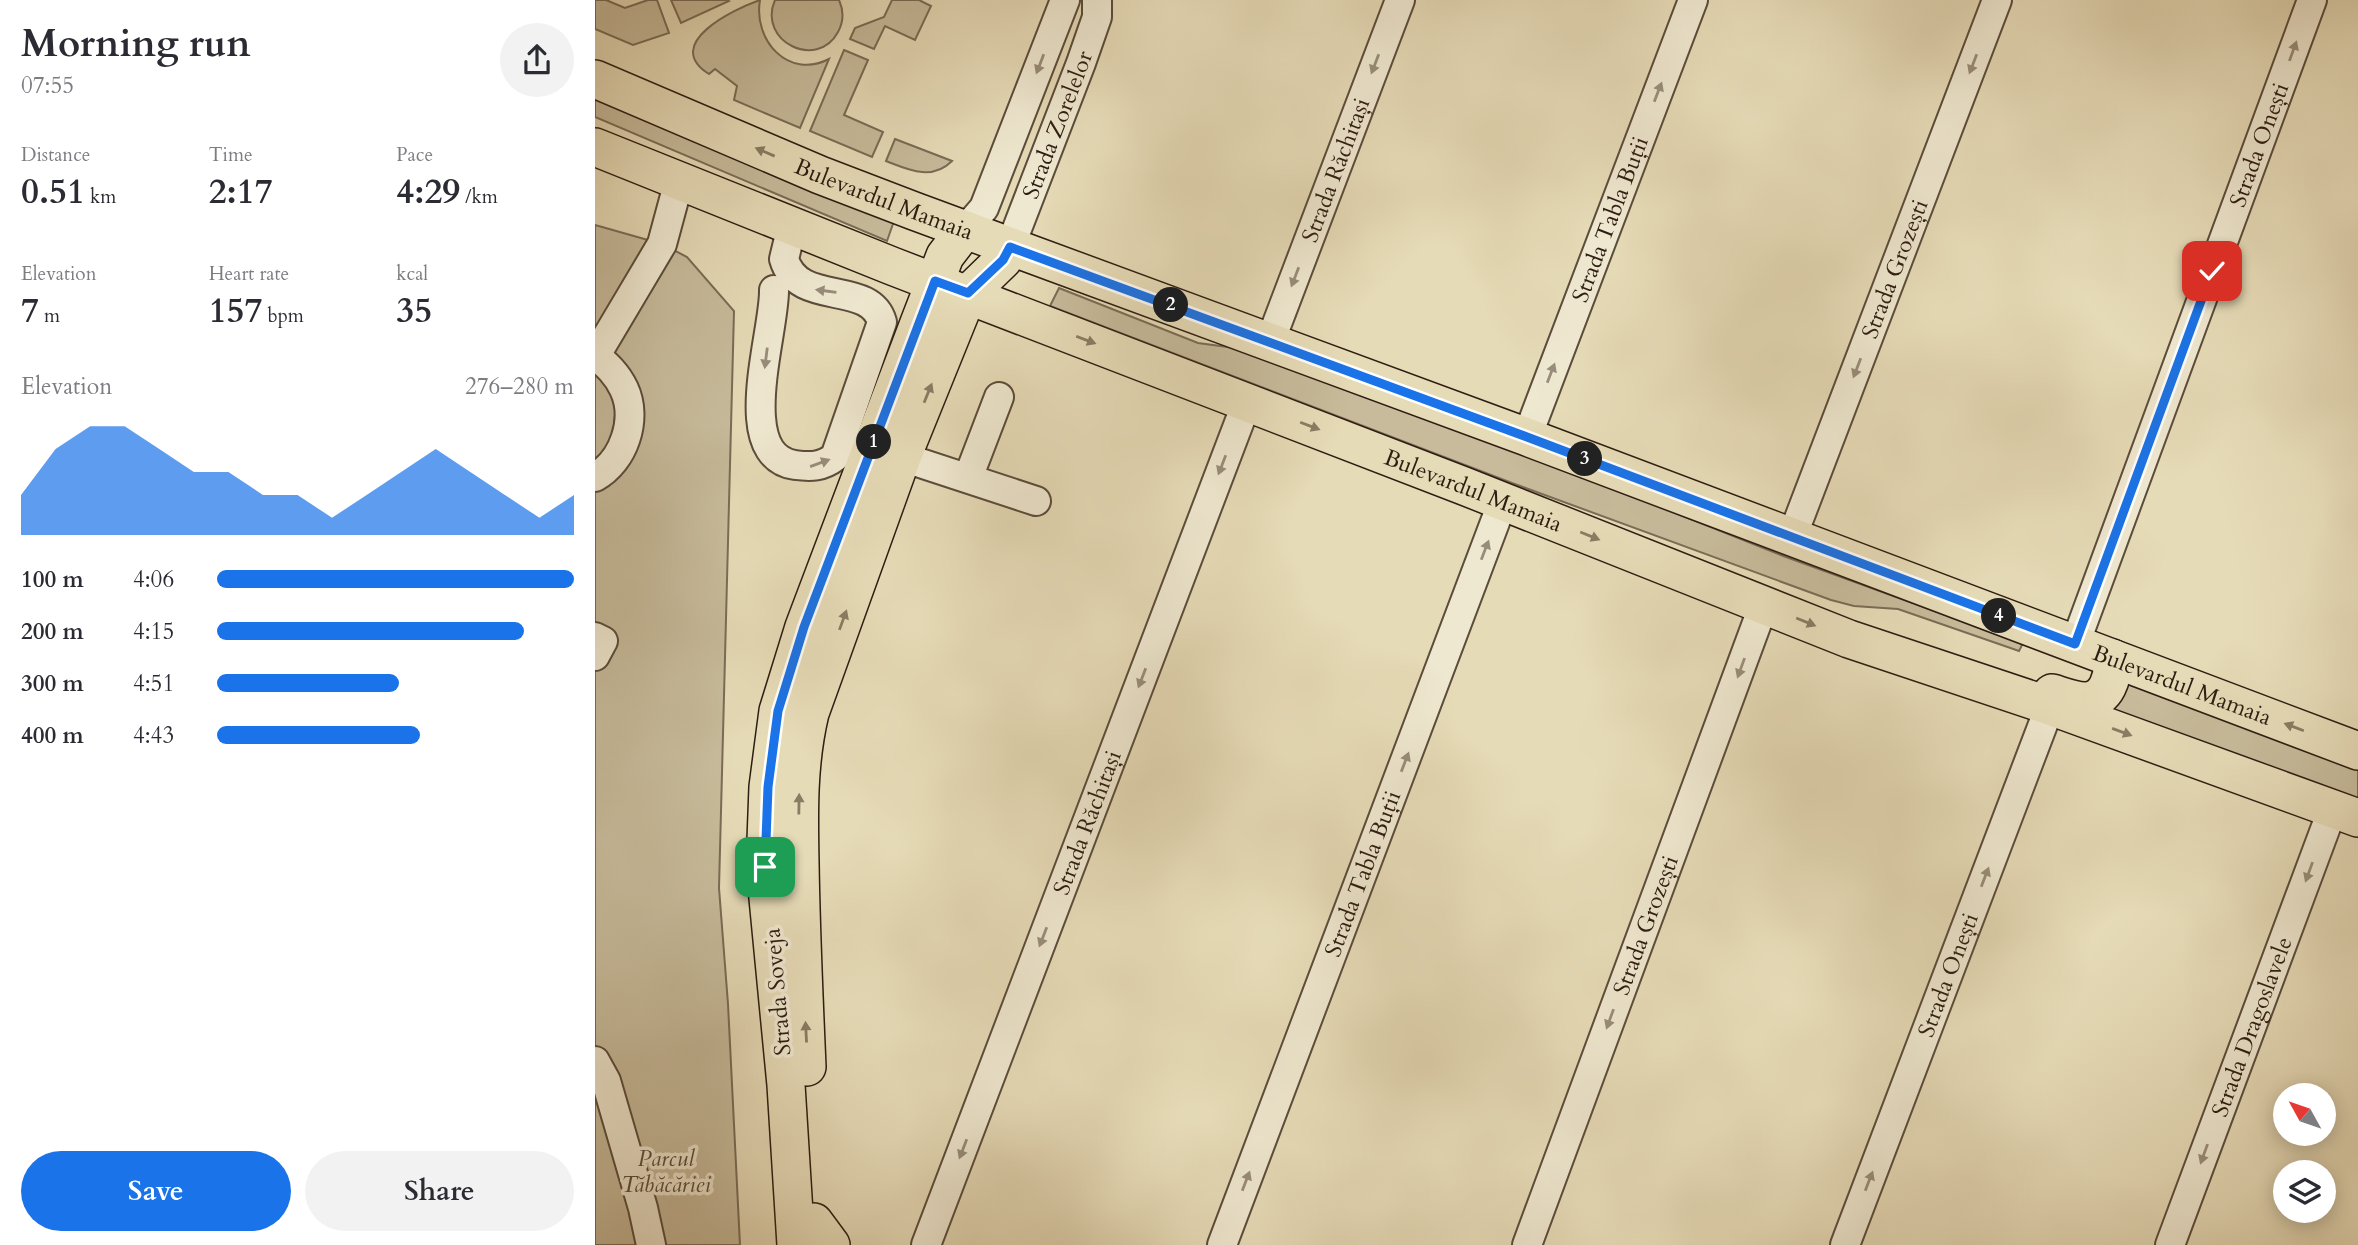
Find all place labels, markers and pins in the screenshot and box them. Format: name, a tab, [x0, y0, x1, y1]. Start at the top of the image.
pin	[2182, 241, 2242, 301]
pin: 2	[1153, 288, 1189, 322]
pin: 1	[857, 424, 891, 460]
pin: 3	[1567, 442, 1602, 476]
pin: 4	[1981, 598, 2017, 634]
pin	[735, 837, 795, 897]

